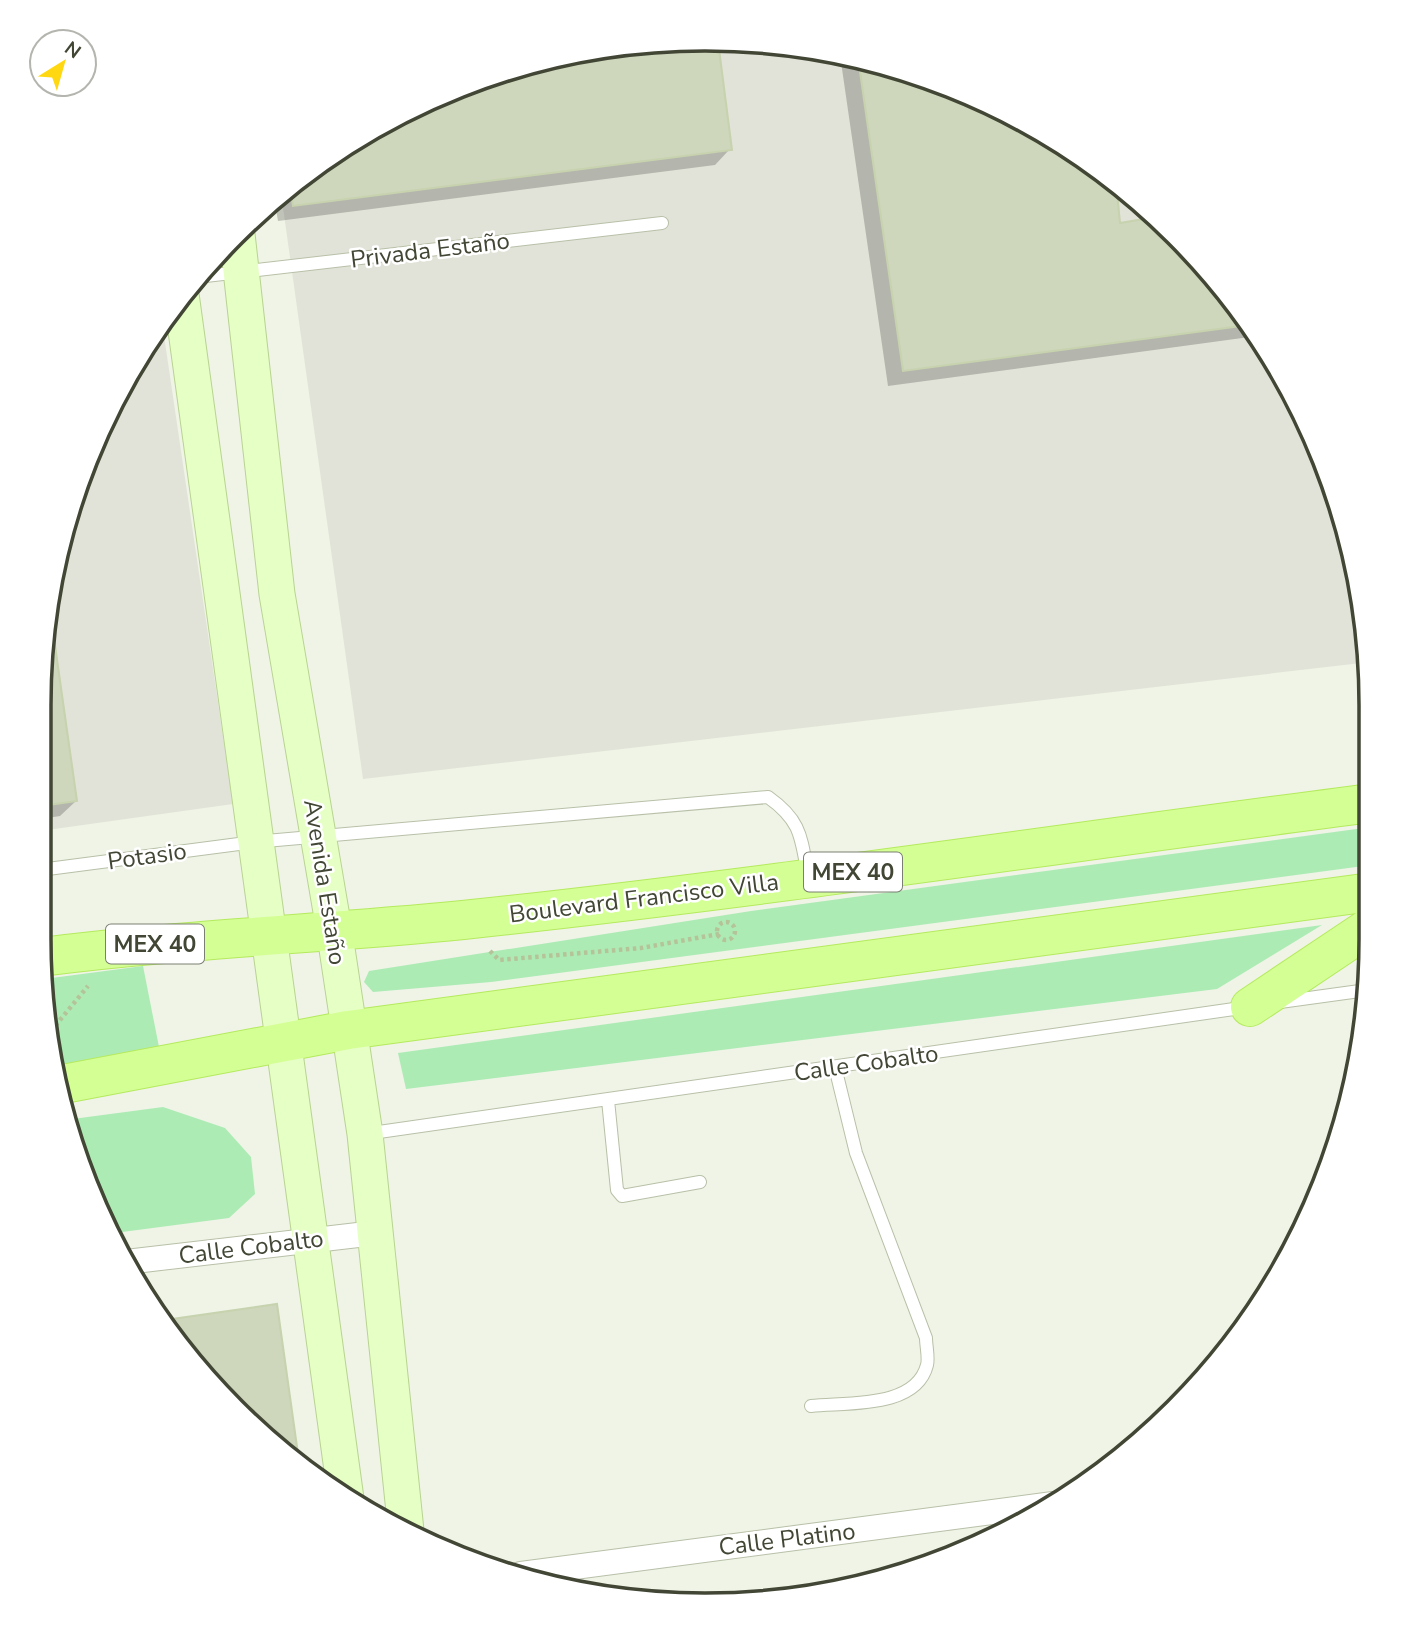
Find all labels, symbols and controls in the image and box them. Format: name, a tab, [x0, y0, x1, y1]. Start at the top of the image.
north arrow	[28, 28, 98, 98]
text: N	[59, 36, 86, 65]
street label: Privada Estaño	[349, 224, 511, 276]
street label: Avenida Estaño	[296, 797, 354, 967]
street label: Potasio	[105, 835, 189, 877]
road number: MEX 40	[804, 852, 902, 892]
street label: Boulevard Francisco Villa	[507, 866, 781, 930]
road number: MEX 40	[106, 925, 204, 964]
street label: Calle Cobalto	[792, 1037, 940, 1089]
street label: Calle Cobalto	[177, 1222, 325, 1272]
street label: Calle Platino	[717, 1515, 857, 1563]

